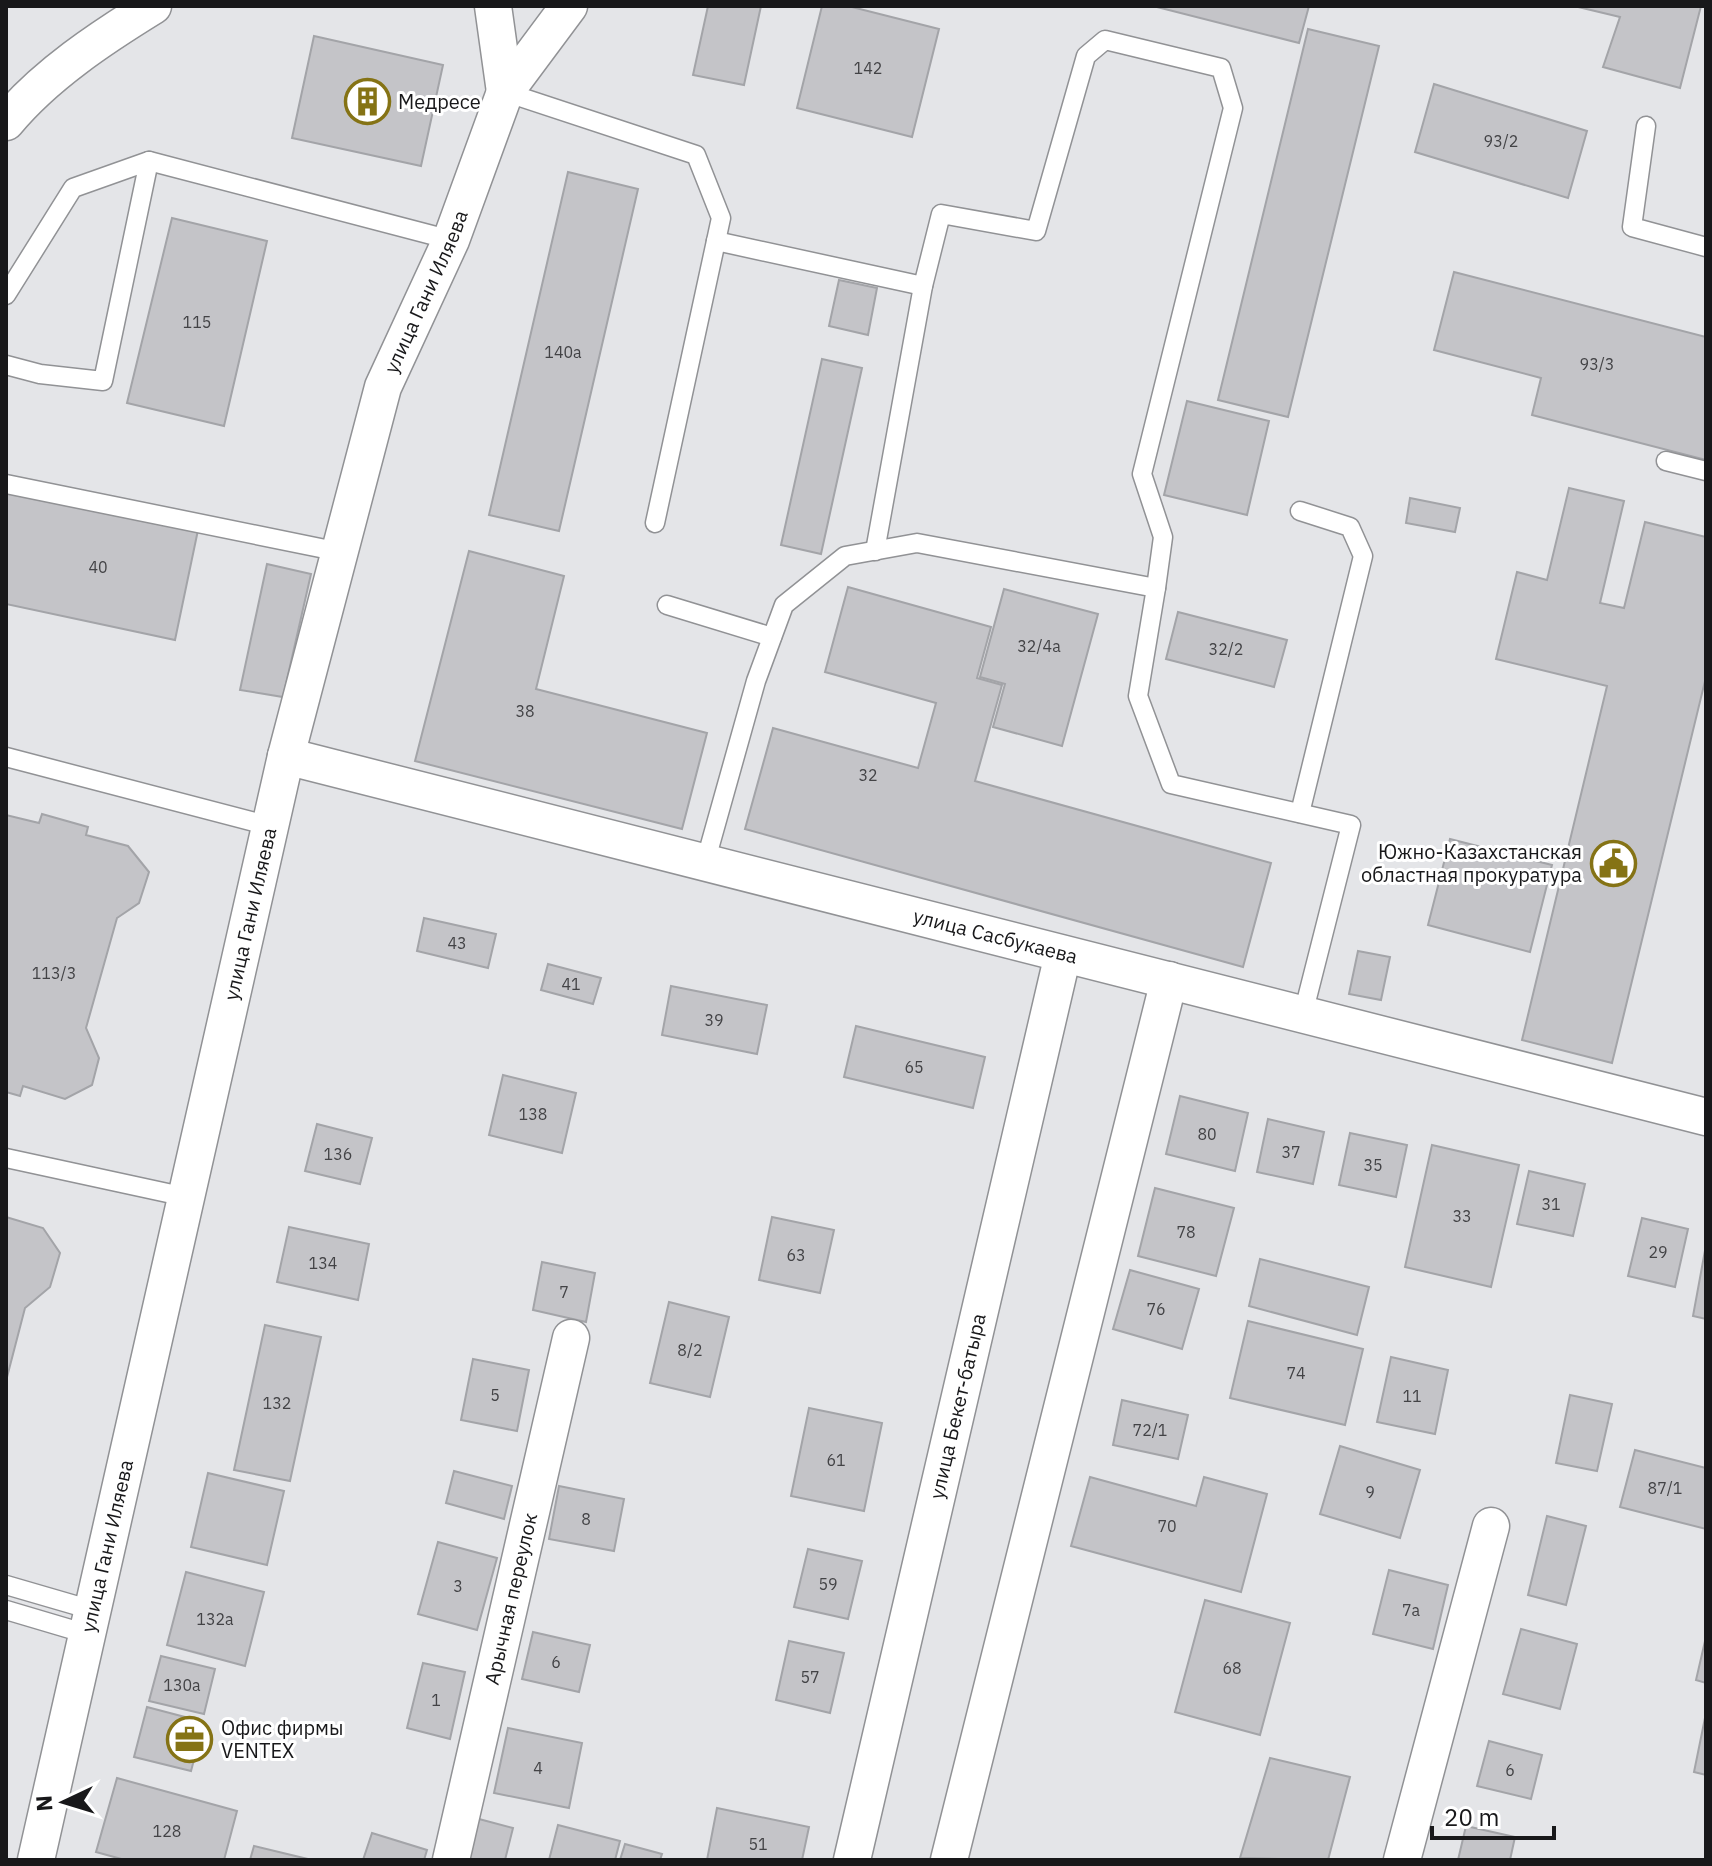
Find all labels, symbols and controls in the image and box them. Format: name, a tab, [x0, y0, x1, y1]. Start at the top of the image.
house number: 142	[854, 58, 882, 78]
building icon: Медресе	[343, 78, 391, 126]
place label: Медресе	[398, 88, 481, 115]
house number: 93/2	[1484, 131, 1518, 151]
street label: улица Гани Иляева	[377, 206, 474, 378]
house number: 115	[183, 312, 211, 332]
house number: 140а	[544, 342, 582, 362]
house number: 93/3	[1580, 354, 1614, 374]
house number: 40	[88, 557, 108, 577]
house number: 32/4а	[1017, 636, 1061, 656]
house number: 32/2	[1209, 639, 1243, 659]
house number: 38	[515, 701, 535, 721]
house number: 32	[858, 765, 878, 785]
street label: улица Гани Иляева	[217, 825, 282, 1003]
place label: Южно-Казахстанская областная прокуратура	[1361, 838, 1582, 888]
public building icon: Южно-Казахстанская областная прокуратура	[1589, 839, 1637, 887]
street label: улица Сасбукаева	[910, 902, 1081, 970]
house number: 43	[447, 933, 467, 953]
house number: 113/3	[32, 963, 76, 983]
house number: 41	[561, 974, 581, 994]
house number: 39	[704, 1010, 724, 1030]
house number: 65	[904, 1057, 924, 1077]
house number: 138	[519, 1104, 547, 1124]
house number: 80	[1197, 1124, 1217, 1144]
house number: 37	[1281, 1142, 1301, 1162]
house number: 136	[324, 1144, 352, 1164]
house number: 35	[1363, 1155, 1383, 1175]
house number: 31	[1541, 1194, 1561, 1214]
house number: 33	[1452, 1206, 1472, 1226]
house number: 78	[1176, 1222, 1196, 1242]
house number: 29	[1648, 1242, 1668, 1262]
house number: 63	[786, 1245, 806, 1265]
house number: 134	[309, 1253, 337, 1273]
house number: 7	[559, 1282, 569, 1302]
house number: 76	[1146, 1299, 1166, 1319]
street label: улица Бекет-батыра	[923, 1310, 992, 1502]
house number: 8/2	[677, 1340, 703, 1360]
house number: 74	[1286, 1363, 1306, 1383]
house number: 5	[490, 1385, 500, 1405]
house number: 11	[1402, 1386, 1422, 1406]
house number: 132	[263, 1393, 291, 1413]
house number: 72/1	[1133, 1420, 1167, 1440]
house number: 61	[826, 1450, 846, 1470]
street label: улица Гани Иляева	[74, 1457, 139, 1635]
house number: 87/1	[1648, 1478, 1682, 1498]
house number: 9	[1365, 1482, 1375, 1502]
house number: 8	[581, 1509, 591, 1529]
street label: Арычная переулок	[478, 1510, 543, 1687]
house number: 70	[1157, 1516, 1177, 1536]
house number: 59	[818, 1574, 838, 1594]
house number: 3	[453, 1576, 463, 1596]
house number: 7а	[1402, 1600, 1421, 1620]
house number: 132а	[196, 1609, 234, 1629]
house number: 6	[551, 1652, 561, 1672]
house number: 68	[1222, 1658, 1242, 1678]
house number: 57	[800, 1667, 820, 1687]
house number: 130а	[163, 1675, 201, 1695]
house number: 1	[431, 1690, 441, 1710]
place label: Офис фирмы VENTEX	[221, 1714, 343, 1764]
office icon: Офис фирмы VENTEX	[166, 1715, 214, 1763]
house number: 4	[533, 1758, 543, 1778]
house number: 6	[1505, 1760, 1515, 1780]
north arrow	[24, 1762, 104, 1842]
scale bar	[1432, 1790, 1554, 1840]
text: N	[29, 1794, 59, 1812]
text: 20 m	[1444, 1801, 1499, 1833]
house number: 128	[153, 1821, 181, 1841]
house number: 51	[748, 1834, 768, 1854]

